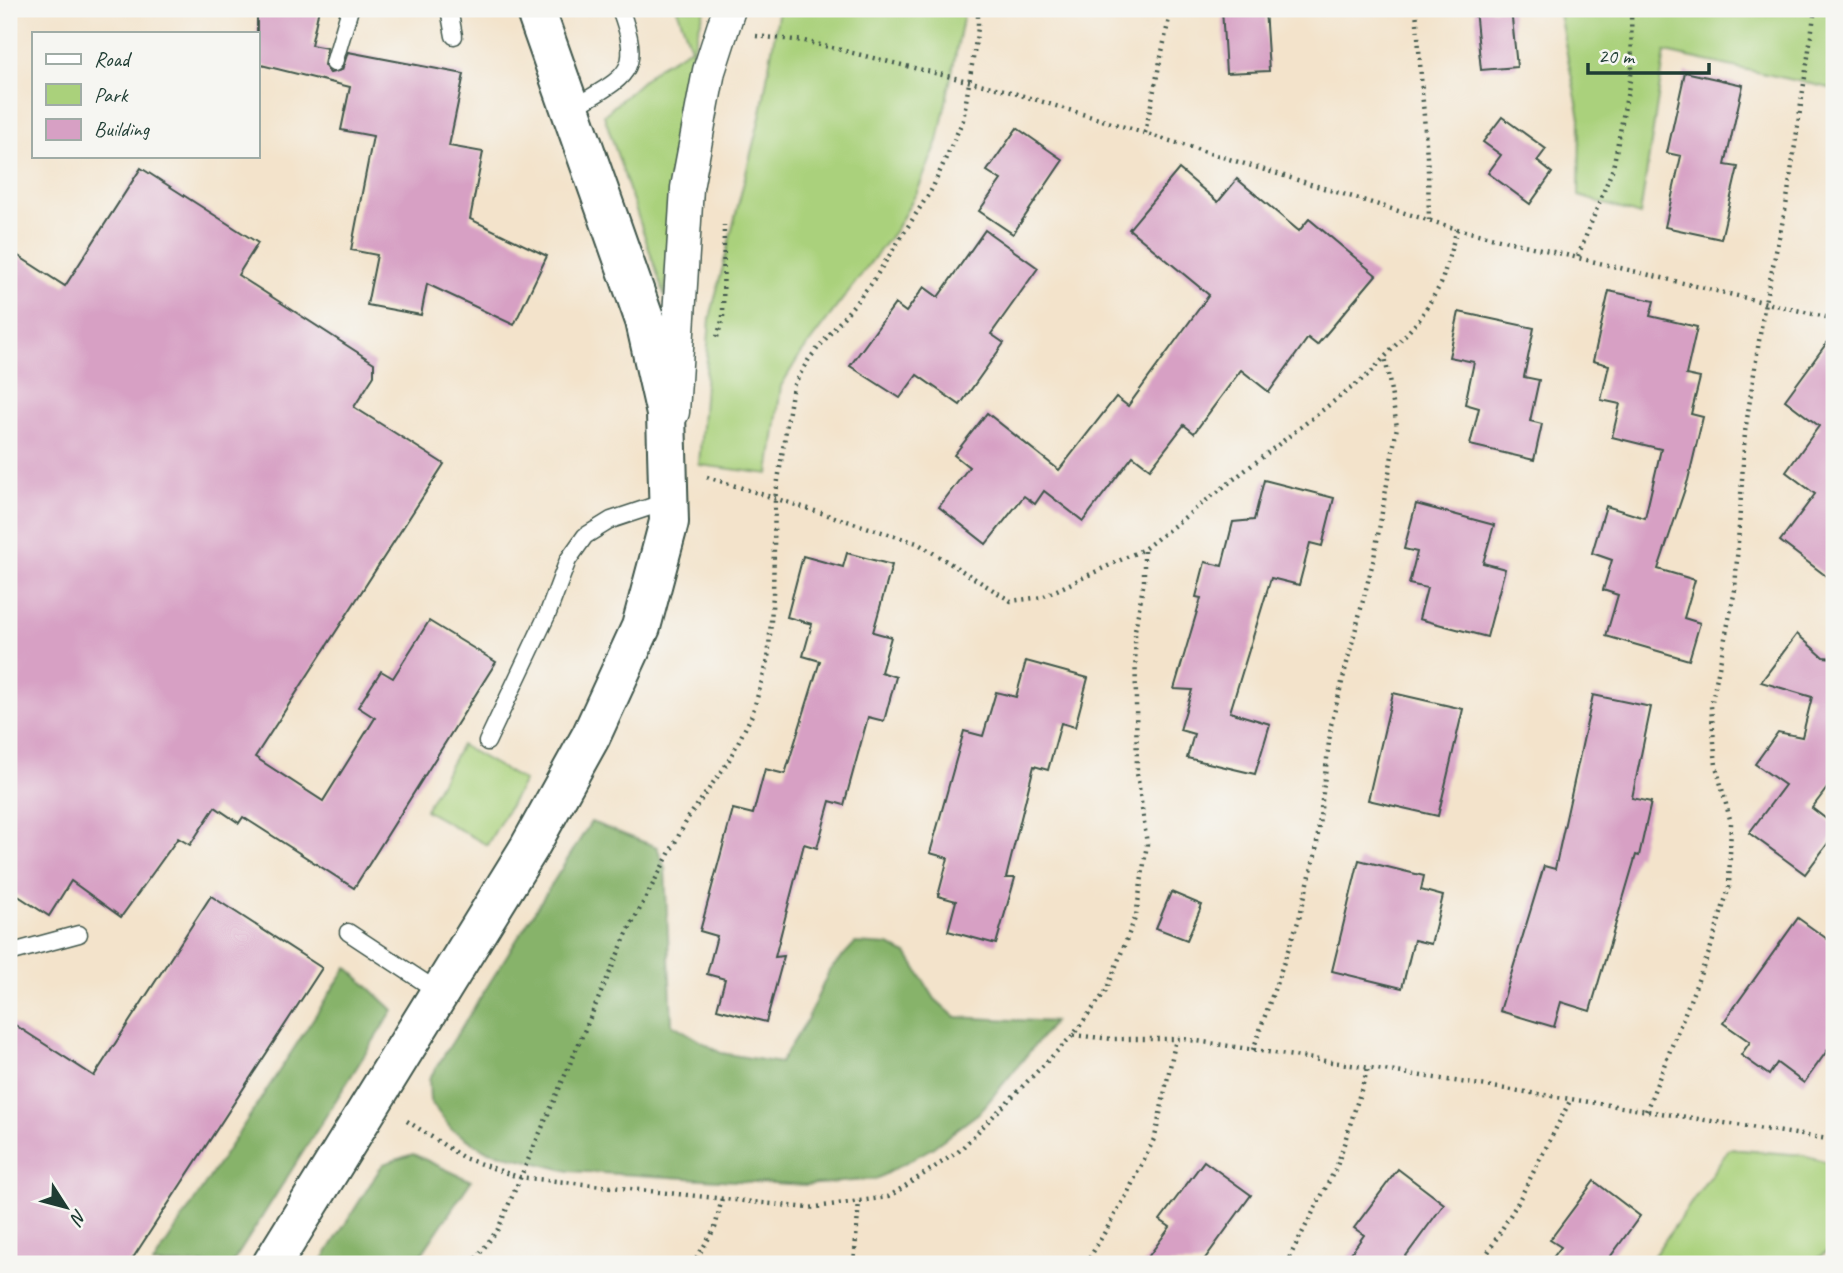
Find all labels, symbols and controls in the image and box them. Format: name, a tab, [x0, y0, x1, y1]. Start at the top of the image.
legend	[32, 32, 259, 158]
scale bar	[1588, 32, 1708, 76]
text: 20 m	[1598, 43, 1636, 69]
text: Road	[94, 46, 133, 72]
text: Park	[94, 82, 129, 108]
text: Building	[94, 116, 151, 142]
north arrow	[32, 1172, 102, 1242]
text: N	[64, 1205, 92, 1231]

